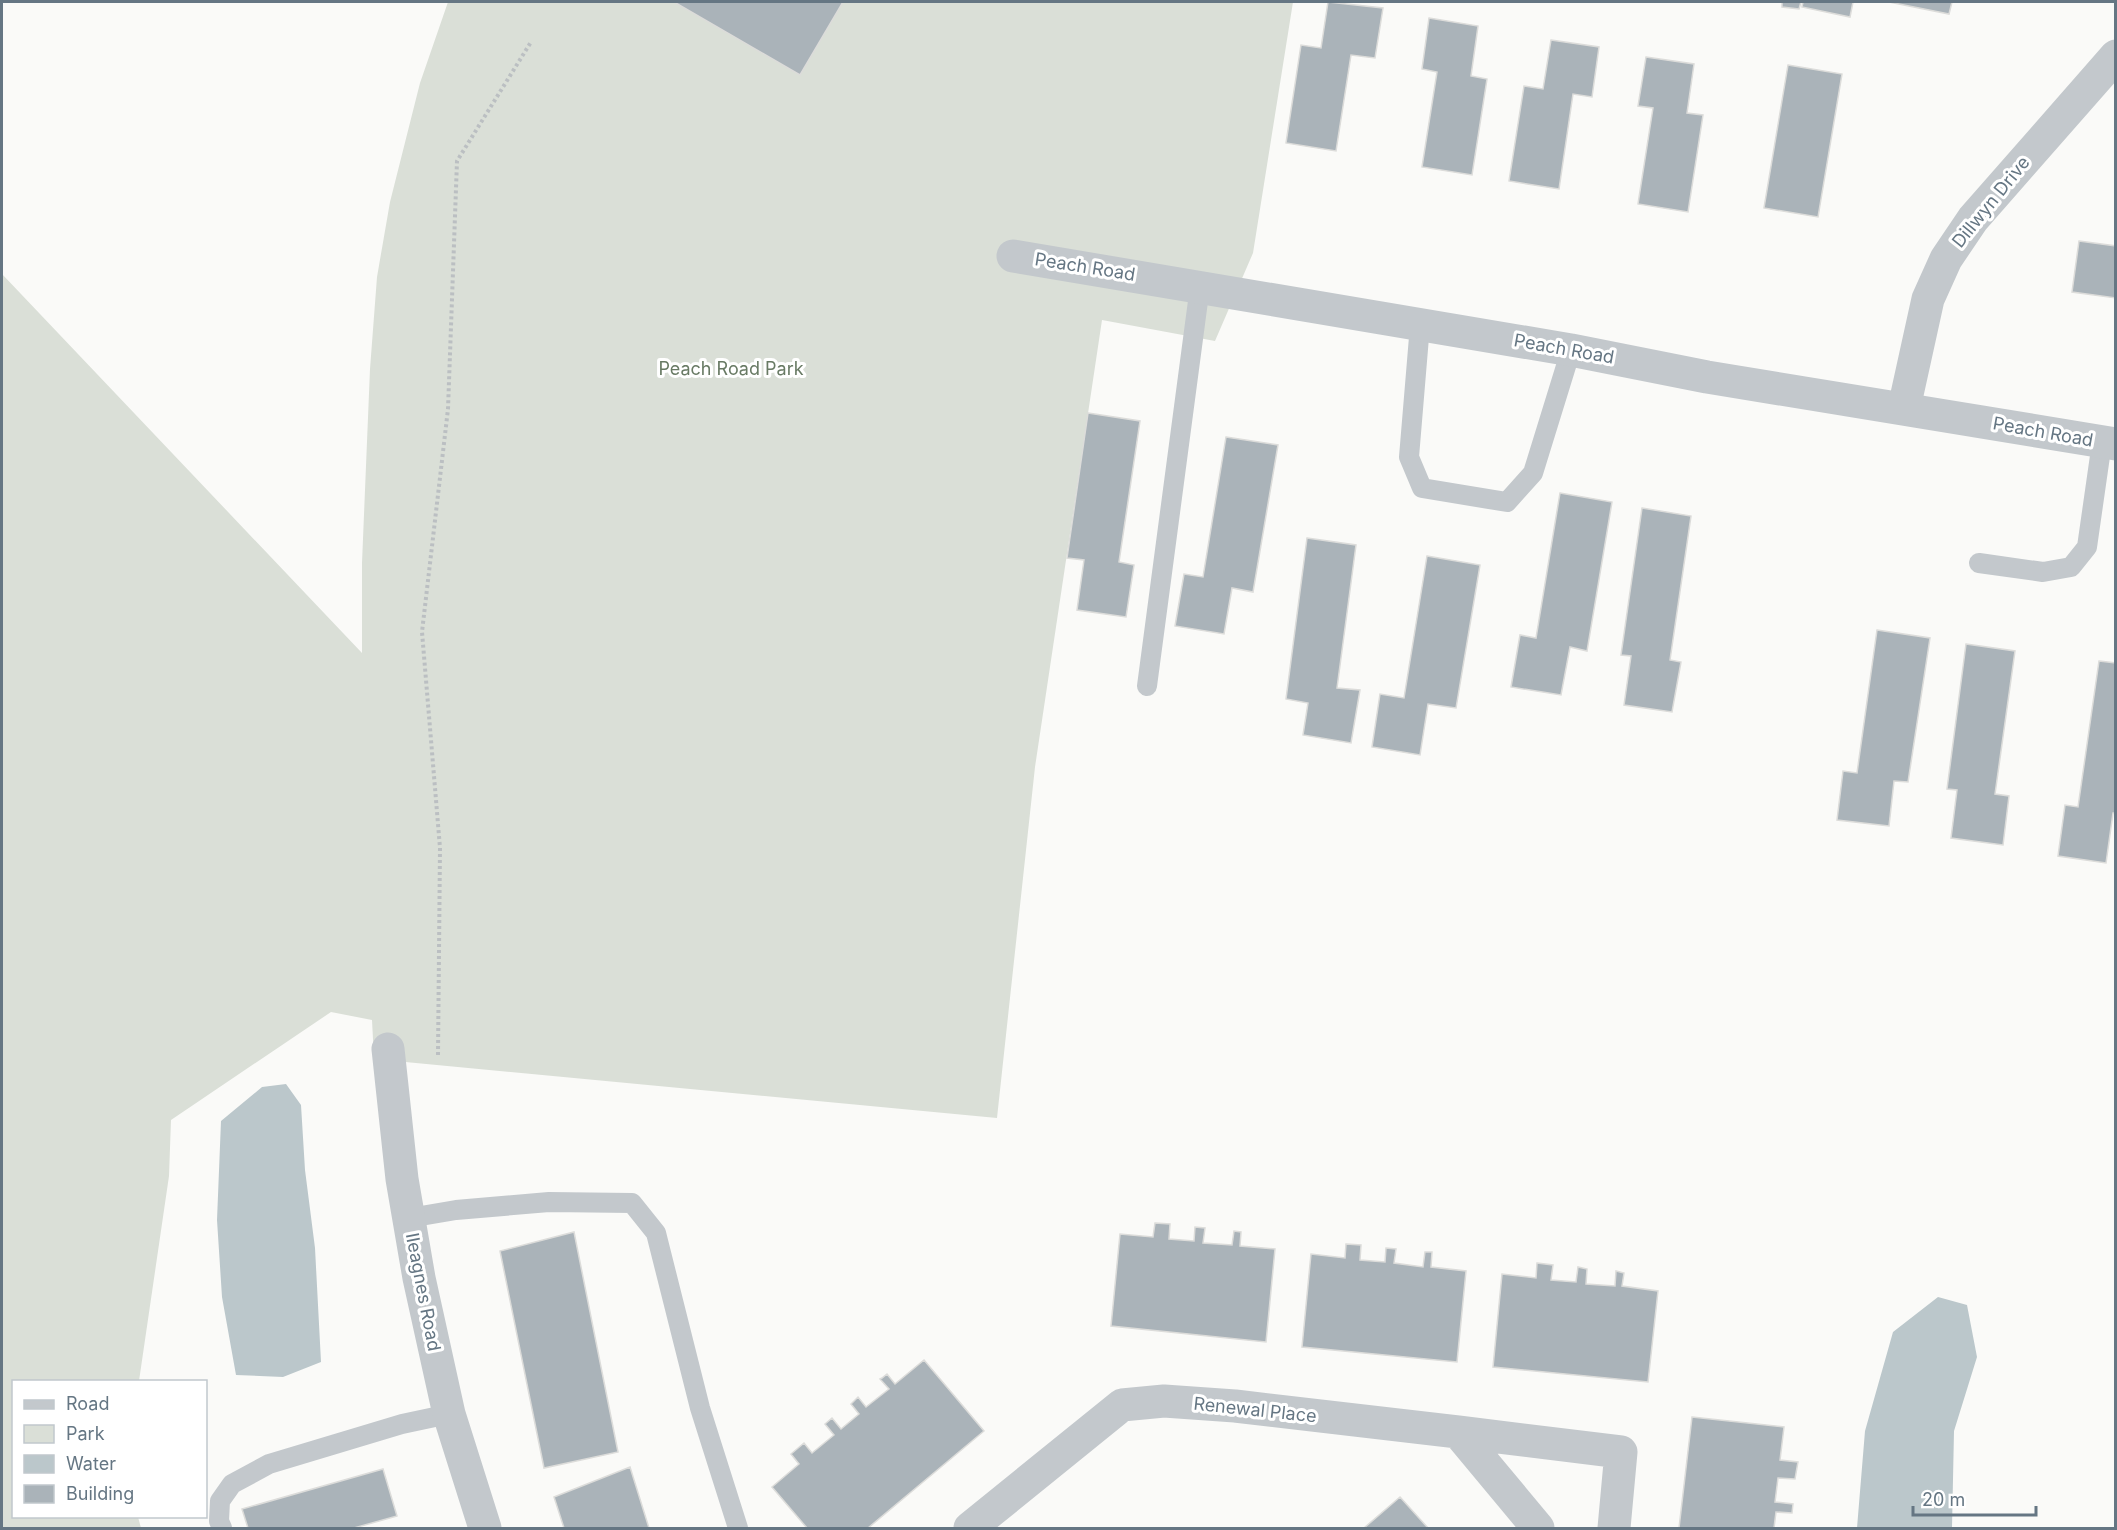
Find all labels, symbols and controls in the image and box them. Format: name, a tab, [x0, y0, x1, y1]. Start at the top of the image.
street label: Dillwyn Drive	[1947, 152, 2034, 252]
street label: Peach Road	[1033, 248, 1137, 285]
street label: Peach Road	[1512, 329, 1616, 368]
park label: Peach Road Park	[658, 358, 804, 379]
street label: Peach Road	[1991, 412, 2095, 451]
street label: Ileagnes Road	[402, 1231, 445, 1353]
legend	[12, 1380, 207, 1518]
text: Road	[66, 1393, 109, 1414]
street label: Renewal Place	[1192, 1393, 1318, 1426]
text: Park	[66, 1423, 105, 1444]
text: Water	[66, 1453, 116, 1474]
scale bar	[1913, 1479, 2036, 1517]
text: Building	[66, 1483, 134, 1504]
text: 20 m	[1922, 1489, 1965, 1510]

